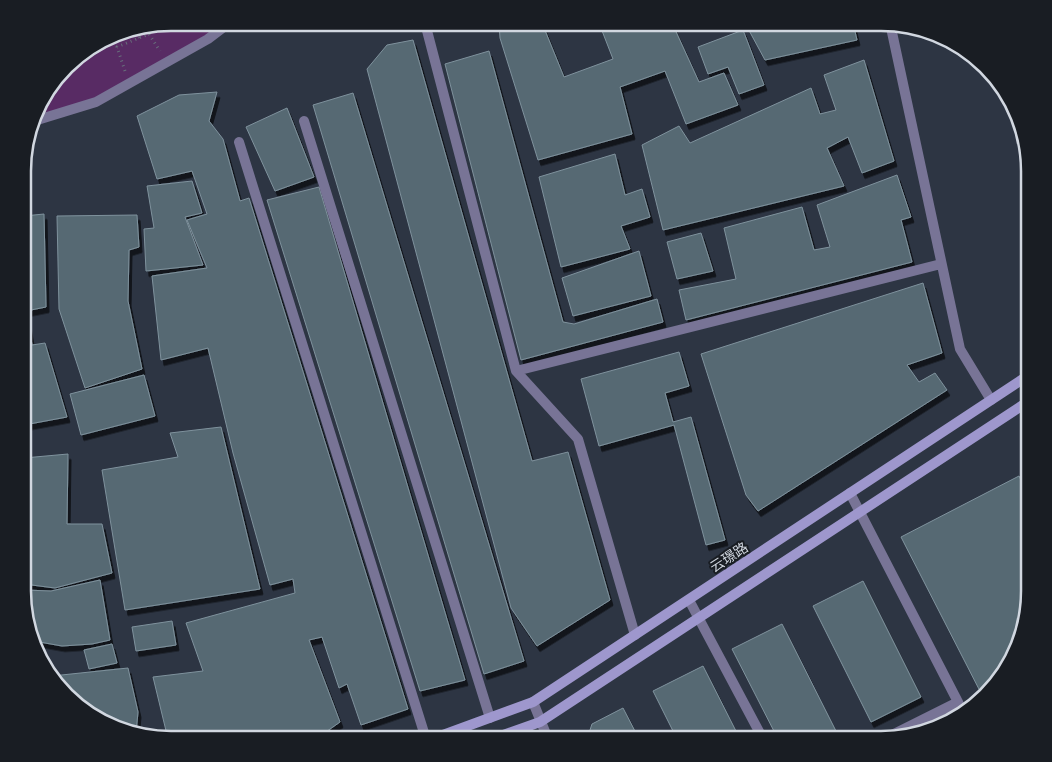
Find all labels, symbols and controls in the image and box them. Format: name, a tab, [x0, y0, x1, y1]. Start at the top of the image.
street label: 云璟路	[707, 539, 751, 575]

